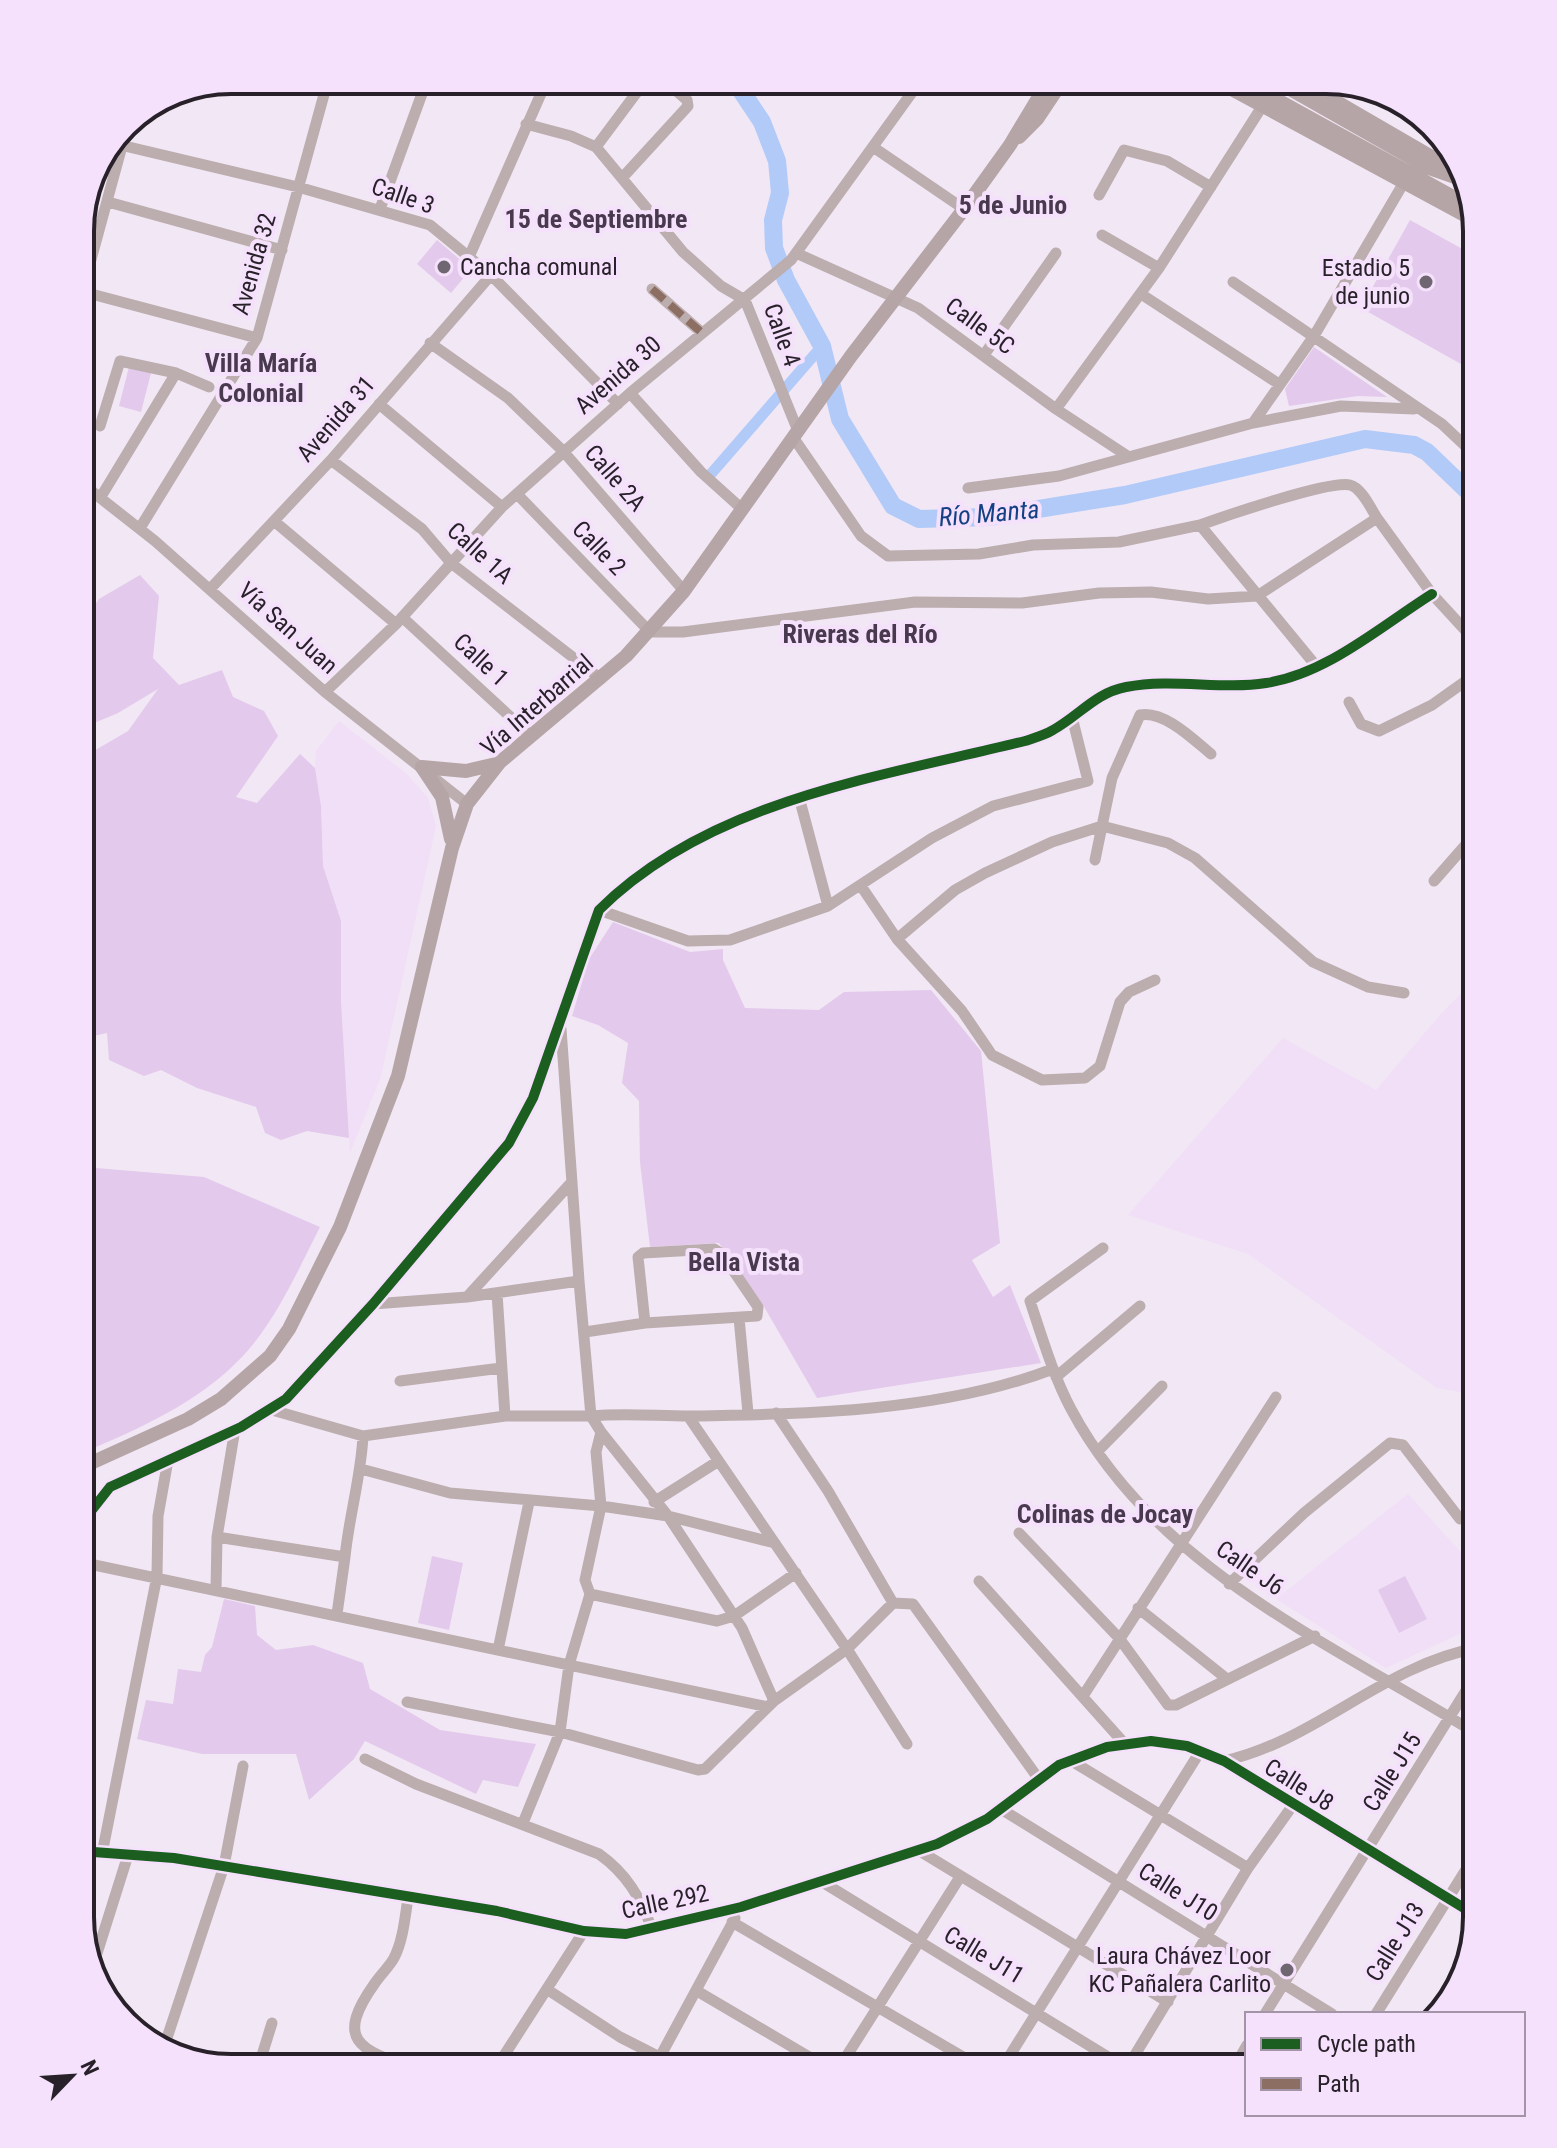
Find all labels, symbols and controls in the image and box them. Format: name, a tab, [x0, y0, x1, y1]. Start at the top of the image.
street label: Calle 3	[368, 172, 438, 220]
district label: 5 de Junio	[959, 190, 1067, 220]
district label: 15 de Septiembre	[505, 204, 687, 234]
street label: Avenida 32	[226, 210, 282, 318]
place label: Cancha comunal	[460, 253, 618, 281]
place label: Estadio 5 de junio	[1322, 254, 1410, 310]
marker: Cancha comunal	[435, 258, 453, 276]
marker: Estadio 5 de junio	[1417, 273, 1435, 291]
street label: Calle 5C	[940, 292, 1020, 360]
street label: Calle 4	[758, 300, 806, 370]
street label: Avenida 30	[569, 330, 667, 420]
district label: Villa María Colonial	[205, 348, 317, 408]
street label: Avenida 31	[291, 370, 381, 468]
street label: Calle 2A	[579, 439, 651, 517]
water label: Río Manta	[937, 494, 1041, 532]
street label: Calle 2	[566, 515, 632, 581]
street label: Calle 1A	[441, 516, 519, 590]
street label: Vía San Juan	[233, 576, 343, 680]
district label: Riveras del Río	[782, 619, 938, 649]
street label: Calle 1	[448, 628, 514, 692]
street label: Vía Interbarrial	[475, 649, 599, 761]
district label: Bella Vista	[688, 1247, 800, 1277]
district label: Colinas de Jocay	[1017, 1499, 1194, 1529]
street label: Calle J6	[1211, 1535, 1289, 1601]
street label: Calle J15	[1357, 1727, 1427, 1817]
street label: Calle J8	[1259, 1753, 1339, 1817]
street label: Calle J10	[1133, 1857, 1223, 1927]
street label: Calle 292	[619, 1879, 711, 1925]
street label: Calle J13	[1360, 1897, 1430, 1987]
street label: Calle J11	[939, 1920, 1029, 1990]
place label: Laura Chávez Loor KC Pañalera Carlito	[1088, 1942, 1271, 1998]
marker: Laura Chávez Loor KC Pañalera Carlito	[1278, 1961, 1296, 1979]
legend	[1245, 2012, 1525, 2116]
text: Cycle path	[1317, 2030, 1416, 2058]
north arrow	[32, 2036, 112, 2116]
text: N	[75, 2056, 104, 2079]
text: Path	[1317, 2070, 1360, 2098]

